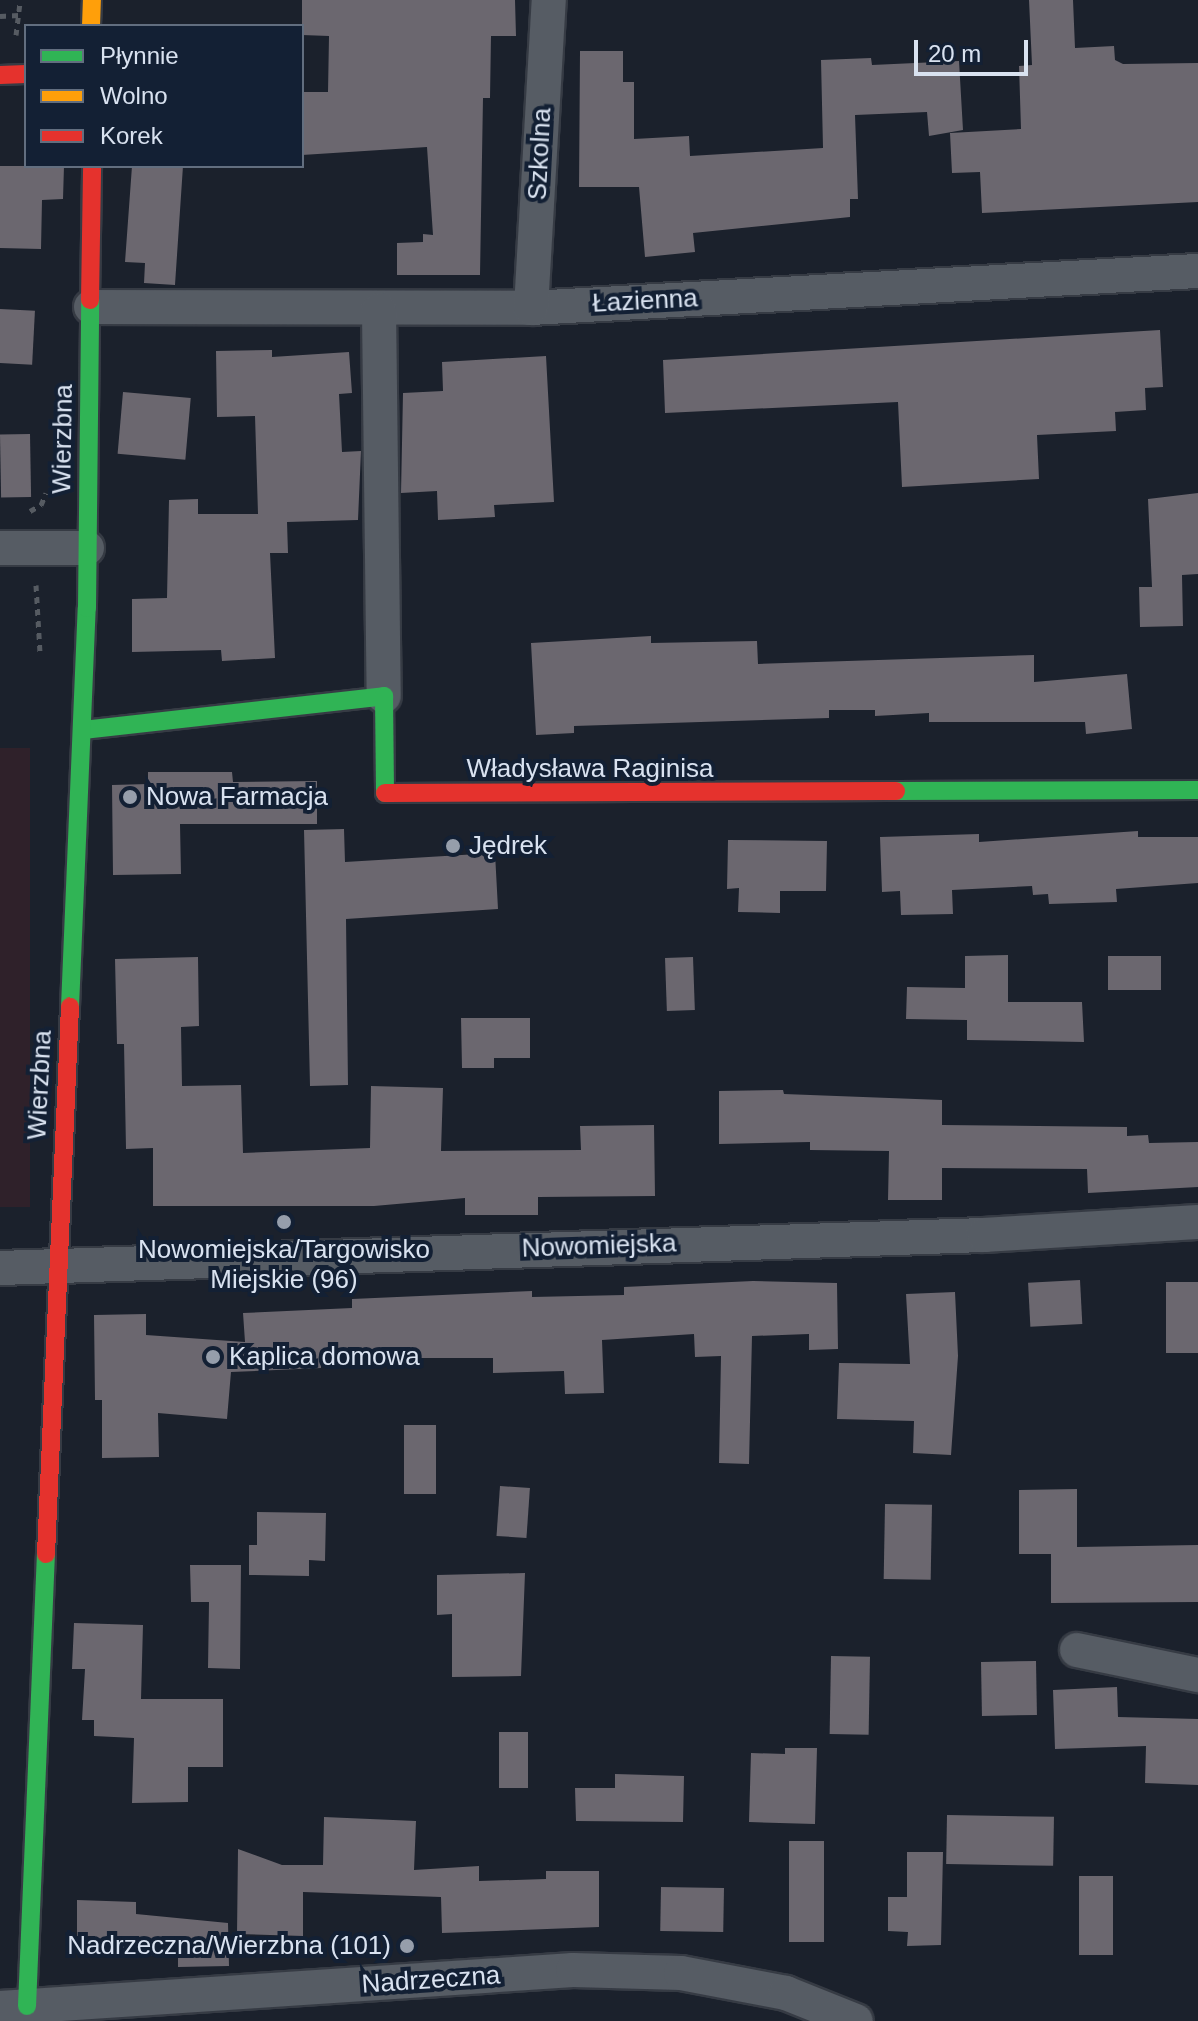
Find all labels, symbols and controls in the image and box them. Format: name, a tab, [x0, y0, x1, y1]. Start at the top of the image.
legend	[24, 24, 304, 168]
scale bar	[918, 24, 1032, 74]
text: 20 m	[928, 40, 981, 67]
text: Płynnie	[100, 42, 179, 69]
text: Wolno	[100, 82, 168, 109]
street label: Szkolna	[522, 107, 558, 201]
text: Korek	[100, 122, 163, 149]
street label: Łazienna	[591, 283, 699, 319]
street label: Wierzbna	[46, 384, 80, 494]
street label: Władysława Raginisa	[466, 753, 714, 785]
place label: Nowa Farmacja	[146, 781, 328, 813]
marker: Nowa Farmacja	[121, 788, 139, 806]
place label: Jędrek	[469, 830, 547, 862]
marker: Jędrek	[444, 837, 462, 855]
street label: Wierzbna	[22, 1029, 58, 1141]
marker: Nowomiejska/Targowisko Miejskie (96)	[275, 1213, 293, 1231]
street label: Nowomiejska	[521, 1228, 677, 1264]
place label: Nowomiejska/Targowisko Miejskie (96)	[138, 1234, 430, 1296]
place label: Kaplica domowa	[229, 1341, 420, 1373]
marker: Kaplica domowa	[204, 1348, 222, 1366]
place label: Nadrzeczna/Wierzbna (101)	[67, 1930, 391, 1962]
marker: Nadrzeczna/Wierzbna (101)	[398, 1937, 416, 1955]
street label: Nadrzeczna	[361, 1960, 501, 2000]

